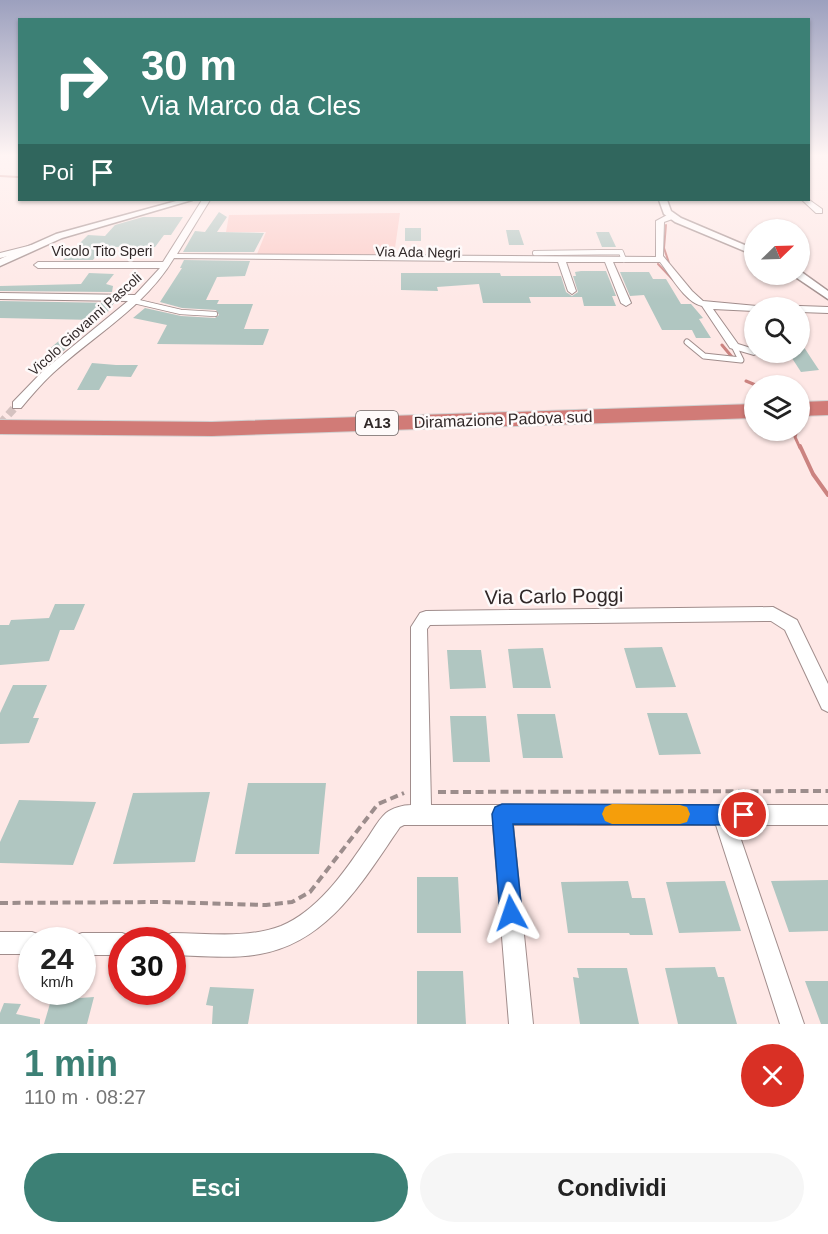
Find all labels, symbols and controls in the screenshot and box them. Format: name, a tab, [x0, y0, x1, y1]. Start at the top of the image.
icon: right	[42, 42, 120, 120]
text: 30 m	[141, 42, 237, 89]
text: Via Marco da Cles	[141, 91, 361, 121]
icon: arrive	[86, 156, 119, 189]
text: Poi	[42, 160, 74, 185]
north arrow	[744, 219, 810, 285]
map controls	[744, 219, 810, 441]
street label: Vicolo Tito Speri	[52, 243, 152, 259]
street label: Via Ada Negri	[375, 243, 461, 261]
street label: Vicolo Giovanni Pascoli	[25, 269, 145, 379]
button: search	[744, 297, 810, 363]
button: layers	[744, 375, 810, 441]
street label: Diramazione Padova sud	[413, 408, 593, 431]
road number: A13	[356, 411, 398, 435]
street label: Via Carlo Poggi	[485, 584, 623, 608]
pin	[718, 789, 769, 840]
icon: arrive	[727, 798, 760, 831]
position arrow	[479, 881, 543, 945]
speed limit sign: 30	[108, 927, 186, 1005]
text: 24	[40, 942, 74, 975]
text: km/h	[41, 973, 73, 990]
text: 1 min	[24, 1043, 118, 1084]
button: close	[741, 1044, 804, 1107]
text: 110 m · 08:27	[24, 1086, 146, 1108]
button: Esci	[24, 1153, 408, 1222]
button: Condividi	[420, 1153, 804, 1222]

